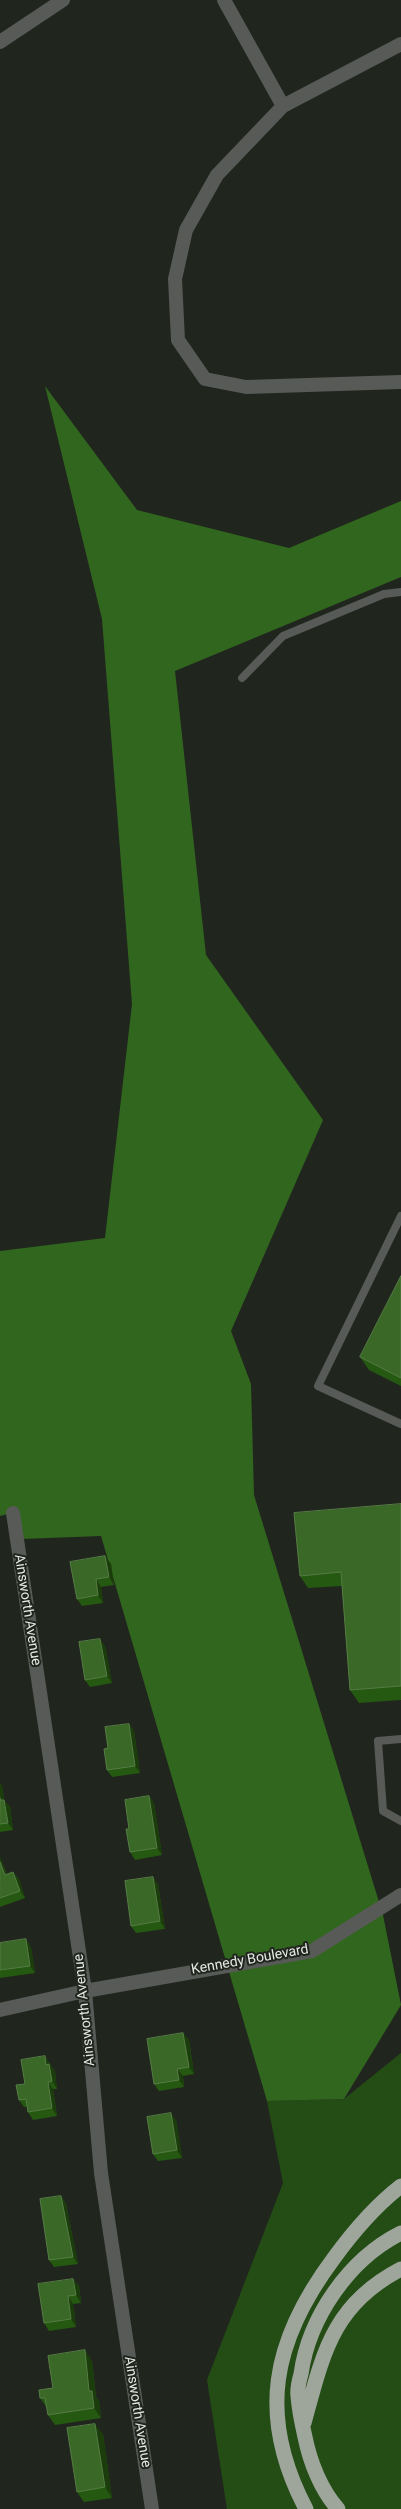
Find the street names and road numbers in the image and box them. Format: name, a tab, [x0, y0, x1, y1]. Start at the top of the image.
street label: Ainsworth Avenue	[10, 1553, 44, 1667]
street label: Kennedy Boulevard	[190, 1941, 310, 1979]
street label: Ainsworth Avenue	[71, 1953, 99, 2067]
street label: Ainsworth Avenue	[120, 2355, 154, 2469]

